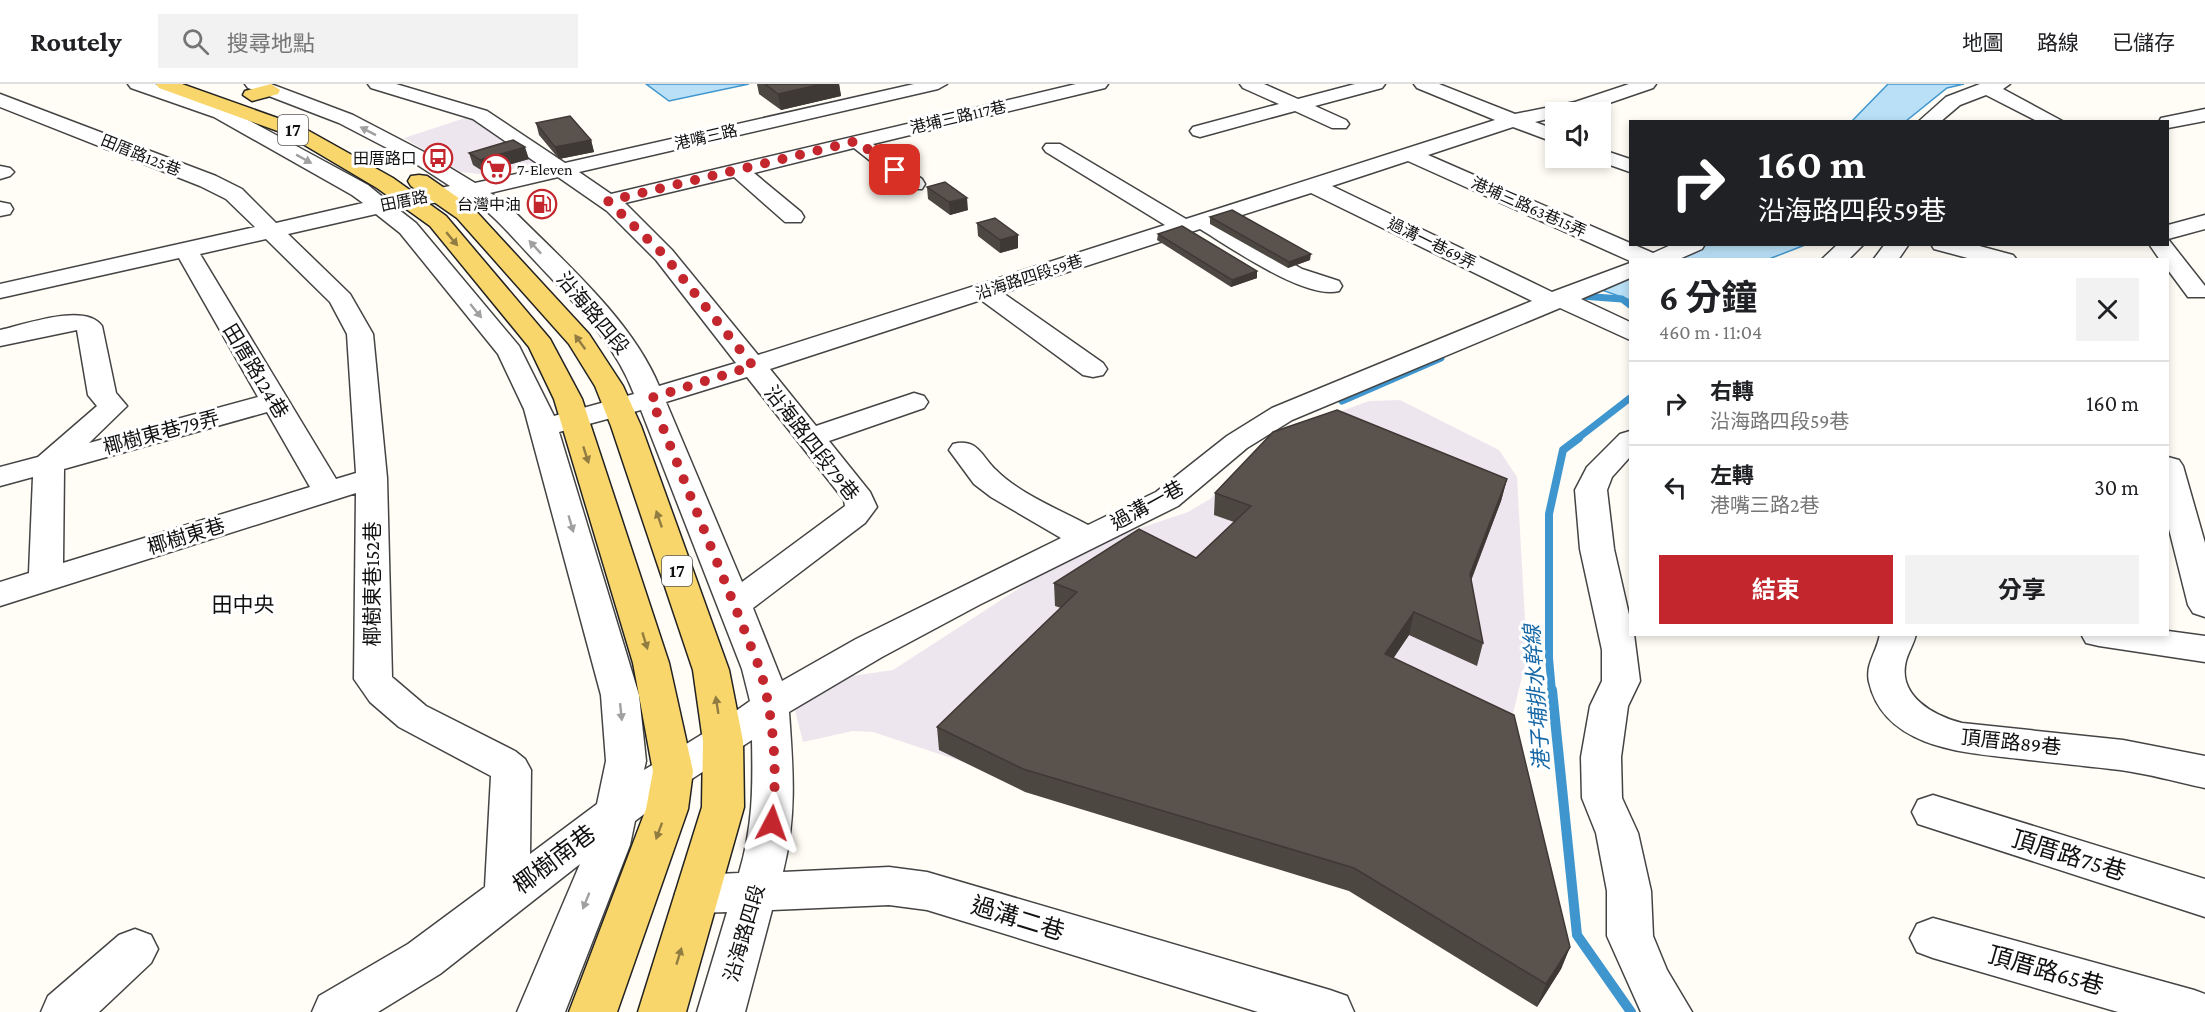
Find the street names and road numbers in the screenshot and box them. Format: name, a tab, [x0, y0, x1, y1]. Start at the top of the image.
street label: 港埔三路117巷	[908, 98, 1008, 136]
road number: 17	[278, 115, 308, 145]
street label: 港嘴三路	[673, 122, 739, 152]
street label: 田厝路125巷	[99, 131, 183, 179]
street label: 港埔三路63巷15弄	[1469, 174, 1589, 240]
street label: 田厝路	[379, 188, 429, 214]
street label: 過溝一巷69弄	[1385, 214, 1479, 272]
street label: 沿海路四段59巷	[973, 252, 1085, 302]
street label: 沿海路四段	[552, 268, 634, 358]
street label: 田厝路124巷	[219, 320, 293, 422]
street label: 沿海路四段79巷	[760, 381, 864, 505]
street label: 椰樹東巷79弄	[100, 406, 222, 458]
street label: 過溝一巷	[1107, 476, 1187, 534]
street label: 椰樹東巷	[145, 514, 227, 558]
street label: 椰樹東巷152巷	[361, 521, 383, 647]
road number: 17	[662, 556, 692, 586]
street label: 頂厝路89巷	[1960, 726, 2062, 758]
street label: 椰樹南巷	[508, 819, 600, 899]
street label: 頂厝路75巷	[2009, 825, 2129, 885]
street label: 沿海路四段	[720, 882, 768, 984]
street label: 過溝二巷	[968, 891, 1068, 945]
street label: 頂厝路65巷	[1985, 941, 2107, 999]

